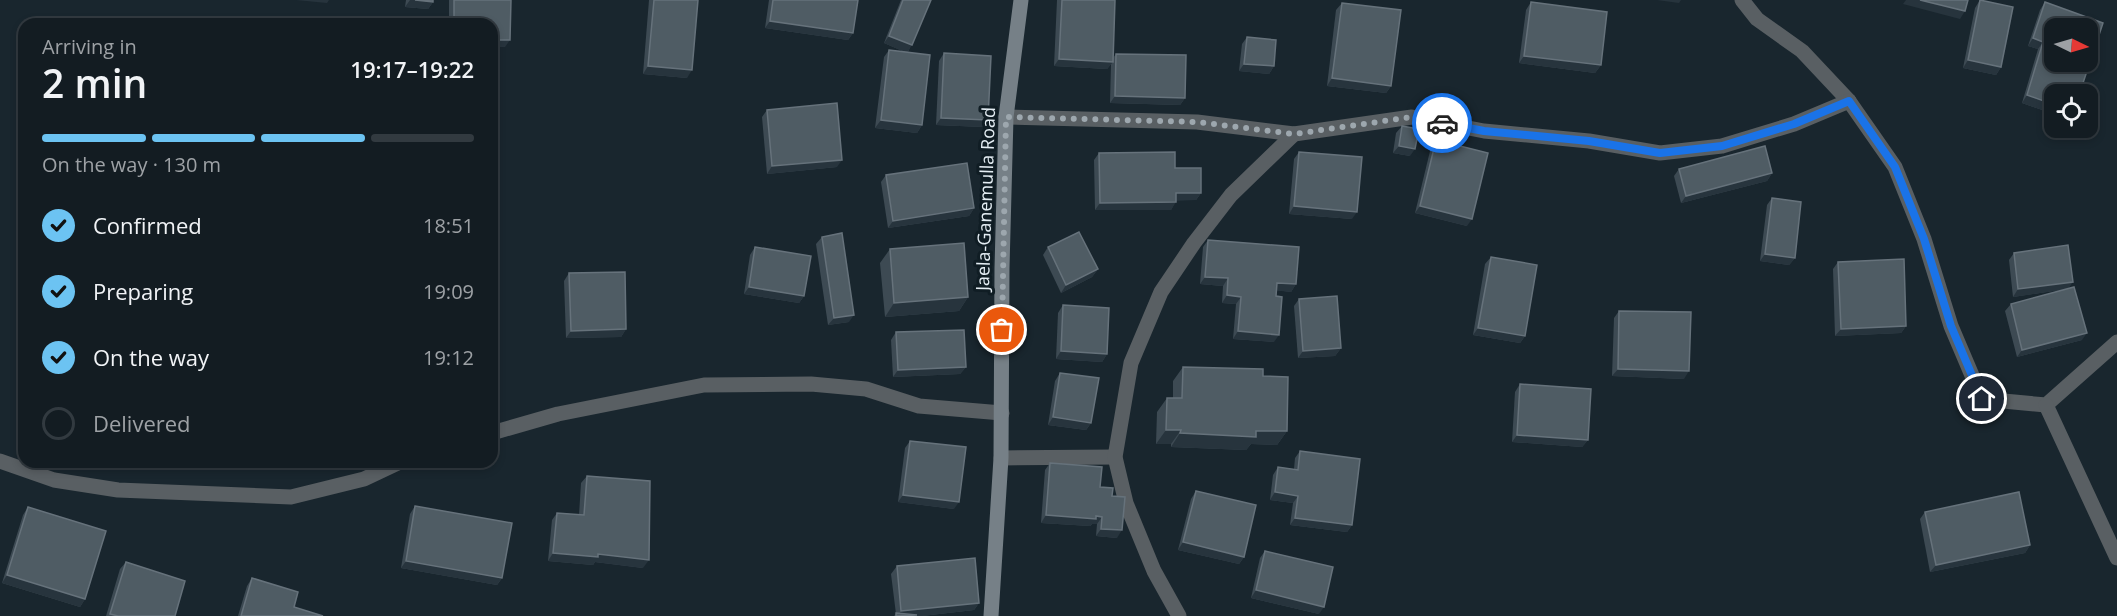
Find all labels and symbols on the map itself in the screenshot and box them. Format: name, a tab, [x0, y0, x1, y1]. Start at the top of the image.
north arrow	[2044, 18, 2098, 72]
courier	[1412, 93, 1472, 153]
street label: Jaela-Ganemulla Road	[970, 107, 1000, 293]
pin	[976, 304, 1027, 355]
pin	[1956, 373, 2007, 424]

